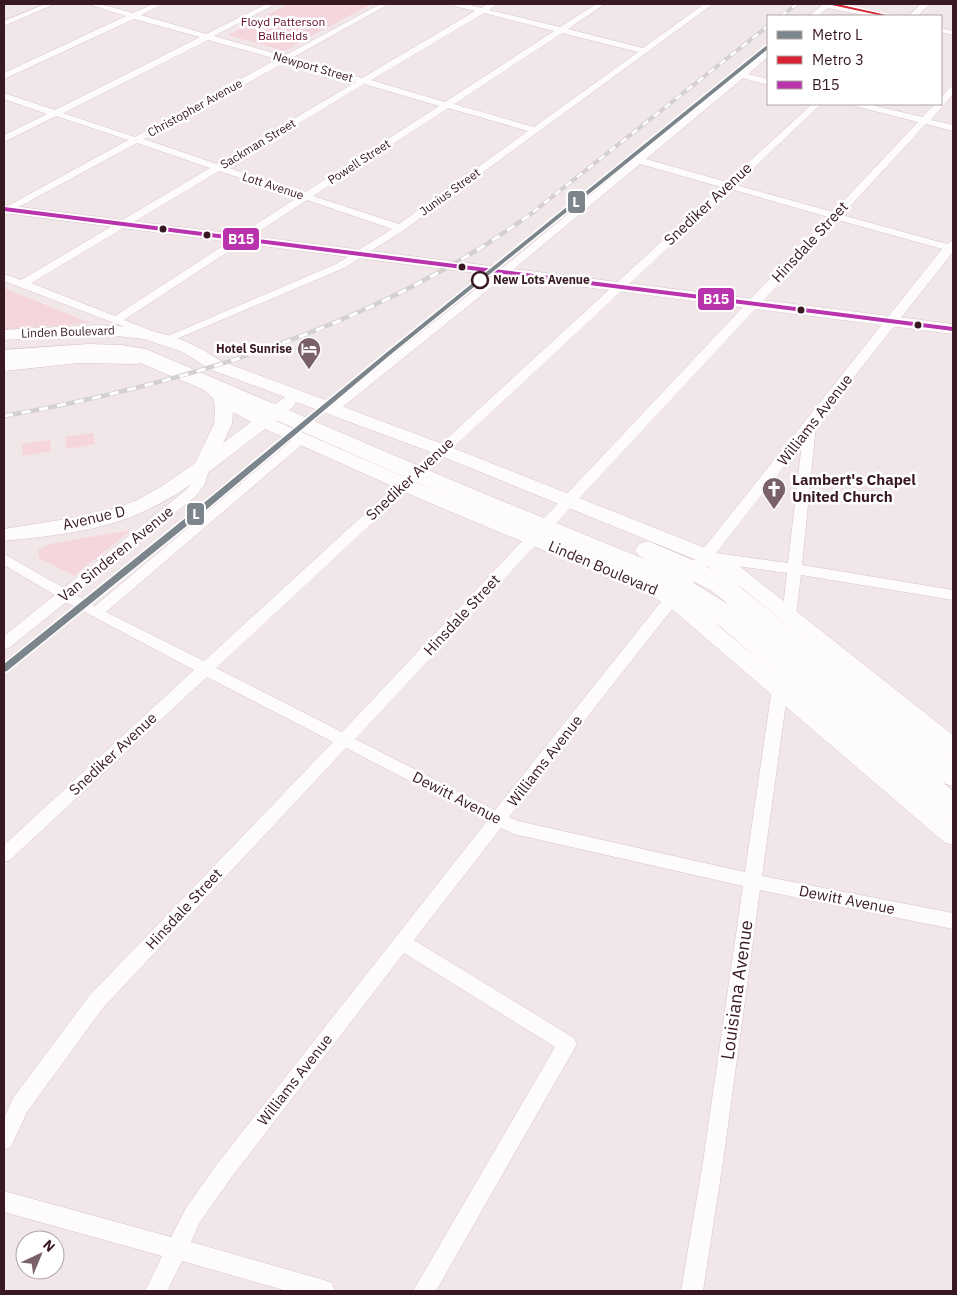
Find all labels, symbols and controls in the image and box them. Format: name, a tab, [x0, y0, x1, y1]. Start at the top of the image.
park label: Floyd Patterson Ballfields	[241, 14, 325, 43]
legend	[767, 15, 942, 105]
text: Metro L	[812, 25, 863, 44]
street label: Newport Street	[272, 48, 355, 85]
text: Metro 3	[812, 50, 864, 69]
street label: Christopher Avenue	[145, 75, 245, 140]
text: B15	[812, 75, 840, 94]
street label: Sackman Street	[217, 115, 298, 172]
street label: Powell Street	[325, 136, 393, 187]
street label: Snediker Avenue	[660, 158, 755, 249]
street label: Junius Street	[417, 165, 483, 219]
street label: Lott Avenue	[240, 169, 306, 203]
line badge: L	[567, 190, 586, 214]
text: L	[572, 193, 580, 211]
street label: Hinsdale Street	[767, 197, 852, 286]
unlabelled marker	[158, 224, 168, 234]
line badge: B15	[222, 227, 260, 251]
unlabelled marker	[202, 230, 212, 240]
text: B15	[228, 230, 254, 248]
unlabelled marker	[457, 262, 467, 272]
marker: New Lots Avenue	[471, 271, 489, 289]
place label: New Lots Avenue	[493, 272, 590, 287]
line badge: B15	[697, 287, 735, 311]
text: B15	[703, 290, 729, 308]
unlabelled marker	[796, 305, 806, 315]
unlabelled marker	[913, 320, 923, 330]
street label: Linden Boulevard	[21, 322, 115, 341]
hotel icon: Hotel Sunrise	[296, 336, 322, 370]
place label: Hotel Sunrise	[216, 341, 292, 356]
street label: Williams Avenue	[773, 370, 856, 469]
street label: Snediker Avenue	[362, 433, 457, 524]
place label: Lambert's Chapel United Church	[792, 470, 916, 506]
church icon: Lambert's Chapel United Church	[761, 476, 787, 510]
street label: Van Sinderen Avenue	[54, 501, 177, 606]
street label: Avenue D	[61, 501, 127, 534]
line badge: L	[186, 502, 205, 526]
text: L	[192, 505, 200, 523]
street label: Linden Boulevard	[546, 536, 661, 599]
street label: Hinsdale Street	[419, 570, 504, 659]
street label: Snediker Avenue	[65, 708, 160, 799]
street label: Williams Avenue	[503, 711, 586, 810]
street label: Dewitt Avenue	[409, 767, 505, 828]
street label: Hinsdale Street	[141, 864, 226, 953]
street label: Dewitt Avenue	[797, 881, 897, 918]
street label: Louisiana Avenue	[715, 919, 758, 1061]
street label: Williams Avenue	[253, 1030, 336, 1129]
north arrow	[15, 1230, 65, 1280]
text: N	[39, 1236, 59, 1256]

